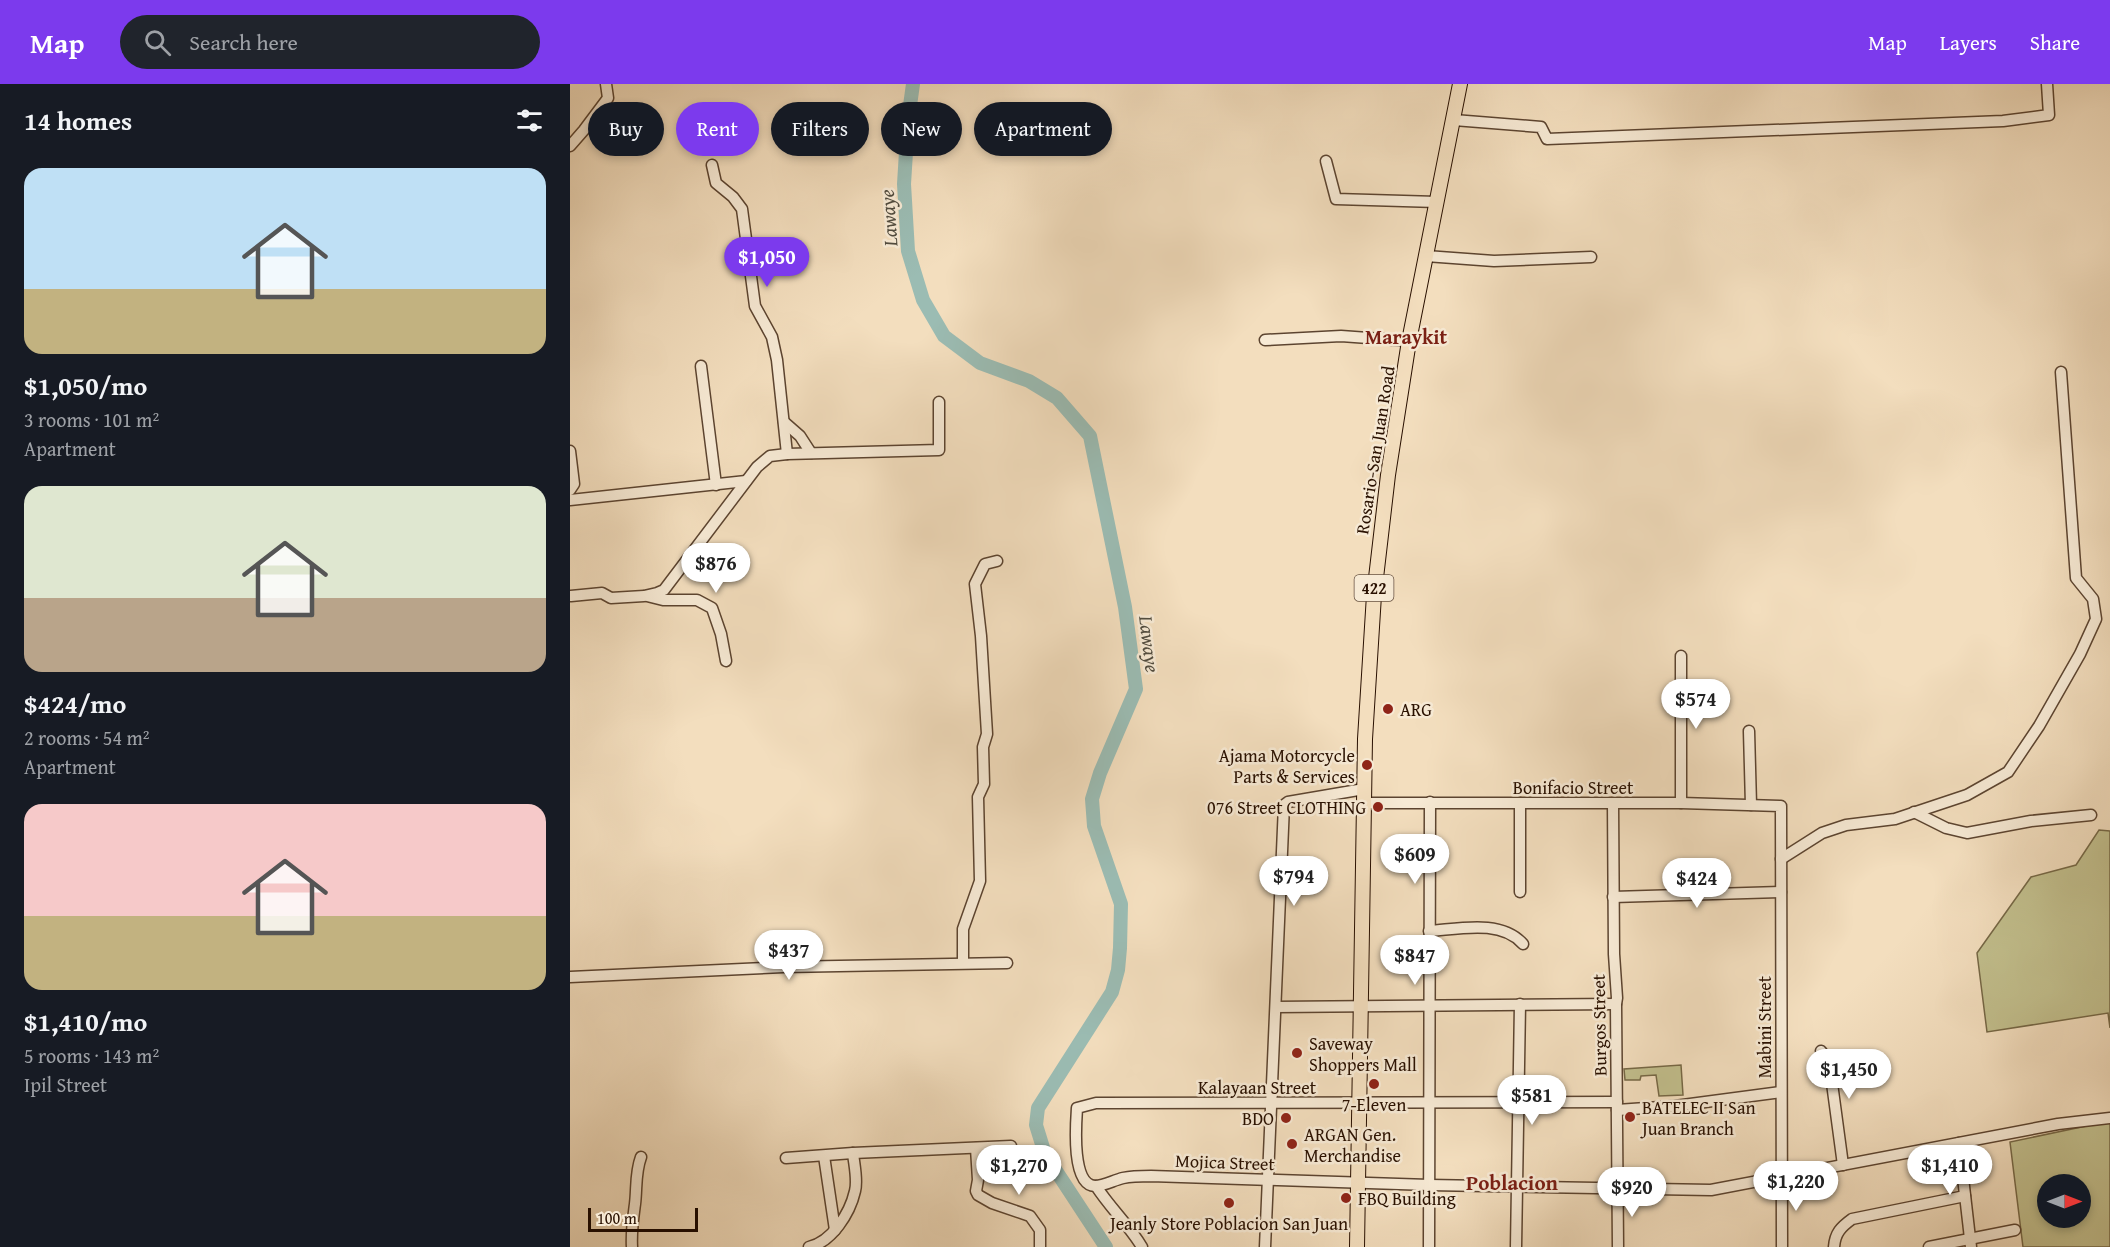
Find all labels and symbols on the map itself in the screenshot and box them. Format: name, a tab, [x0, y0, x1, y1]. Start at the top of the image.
water label: Lawaye	[872, 188, 905, 249]
pin: $1,050	[718, 237, 816, 288]
district label: Maraykit	[1365, 322, 1447, 351]
street label: Rosario-San Juan Road	[1348, 364, 1402, 536]
pin: $876	[680, 543, 752, 594]
road number: 422	[1354, 575, 1394, 601]
water label: Lawaye	[1132, 613, 1168, 674]
pin: $574	[1660, 679, 1732, 730]
place label: ARG	[1400, 696, 1432, 723]
marker: ARG	[1381, 702, 1395, 716]
place label: Ajama Motorcycle Parts & Services	[1219, 742, 1355, 790]
marker: Ajama Motorcycle Parts & Services	[1360, 758, 1374, 772]
street label: Bonifacio Street	[1513, 774, 1634, 801]
place label: 076 Street CLOTHING	[1207, 794, 1366, 821]
marker: 076 Street CLOTHING	[1371, 800, 1385, 814]
pin: $609	[1379, 834, 1451, 885]
pin: $794	[1258, 856, 1330, 907]
pin: $424	[1661, 858, 1733, 909]
pin: $437	[753, 930, 825, 981]
pin: $847	[1379, 935, 1451, 986]
street label: Burgos Street	[1585, 973, 1613, 1076]
street label: Mabini Street	[1751, 975, 1778, 1078]
place label: Saveway Shoppers Mall	[1309, 1030, 1417, 1078]
marker: Saveway Shoppers Mall	[1290, 1046, 1304, 1060]
pin: $1,450	[1800, 1049, 1898, 1100]
street label: Kalayaan Street	[1198, 1074, 1317, 1101]
pin: $581	[1496, 1075, 1568, 1126]
marker: 7-Eleven	[1367, 1077, 1381, 1091]
place label: 7-Eleven	[1342, 1091, 1406, 1118]
place label: BATELEC II San Juan Branch	[1640, 1094, 1756, 1142]
place label: BDO	[1242, 1105, 1274, 1132]
marker: BATELEC II San Juan Branch	[1623, 1110, 1637, 1124]
marker: BDO	[1279, 1111, 1293, 1125]
place label: ARGAN Gen. Merchandise	[1304, 1121, 1401, 1169]
marker: ARGAN Gen. Merchandise	[1285, 1137, 1299, 1151]
pin: $1,270	[970, 1145, 1068, 1196]
pin: $1,410	[1901, 1145, 1999, 1196]
street label: Mojica Street	[1175, 1147, 1276, 1177]
pin: $1,220	[1747, 1161, 1845, 1212]
district label: Poblacion	[1466, 1167, 1559, 1198]
pin: $920	[1596, 1167, 1668, 1218]
north arrow	[2037, 1174, 2091, 1228]
place label: FBQ Building	[1358, 1185, 1456, 1212]
marker: FBQ Building	[1339, 1191, 1353, 1205]
marker: Jeanly Store Poblacion San Juan	[1222, 1196, 1236, 1210]
scale bar	[588, 1205, 698, 1232]
place label: Jeanly Store Poblacion San Juan	[1108, 1210, 1348, 1237]

